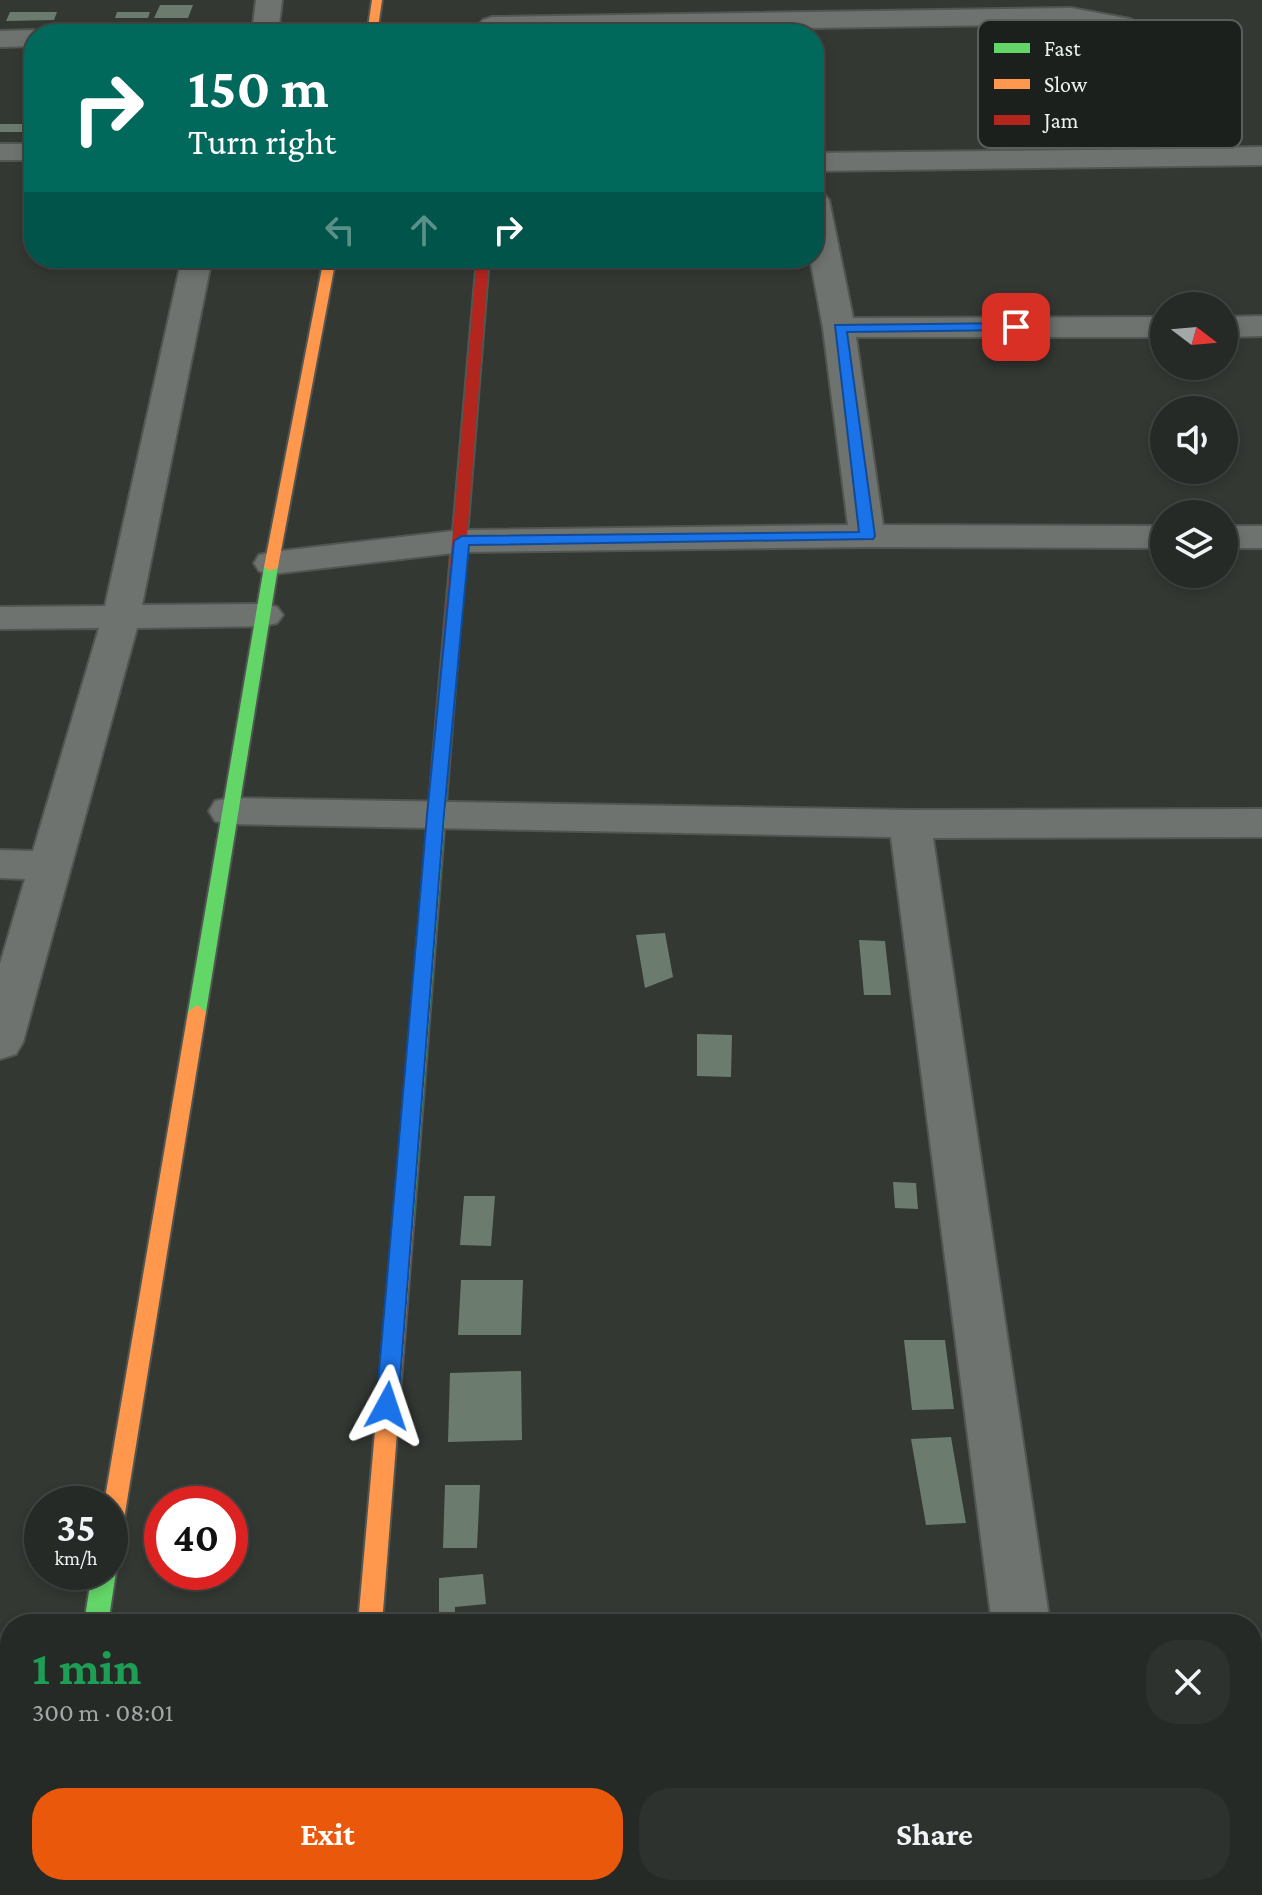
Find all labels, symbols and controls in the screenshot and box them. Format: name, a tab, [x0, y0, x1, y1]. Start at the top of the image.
legend	[978, 20, 1242, 148]
text: Fast	[1044, 36, 1081, 61]
icon: right	[56, 56, 160, 160]
text: 150 m	[188, 57, 329, 119]
text: Slow	[1044, 72, 1088, 97]
text: Jam	[1042, 108, 1079, 133]
text: Turn right	[188, 122, 336, 162]
icon: left	[318, 208, 362, 252]
icon: ahead	[402, 208, 446, 252]
icon: right	[486, 208, 530, 252]
north arrow	[1150, 292, 1238, 380]
map controls	[1150, 292, 1238, 588]
pin	[982, 293, 1050, 361]
icon: arrive	[994, 305, 1038, 349]
button: sound	[1150, 396, 1238, 484]
button: layers	[1150, 500, 1238, 588]
position arrow	[345, 1364, 429, 1448]
speed limit sign: 40	[144, 1486, 248, 1590]
text: 35	[56, 1505, 96, 1550]
text: km/h	[54, 1547, 98, 1569]
button: close	[1146, 1640, 1230, 1724]
text: 1 min	[32, 1641, 141, 1694]
text: 300 m · 08:01	[32, 1698, 173, 1727]
button: Exit	[32, 1788, 623, 1880]
button: Share	[639, 1788, 1230, 1880]

